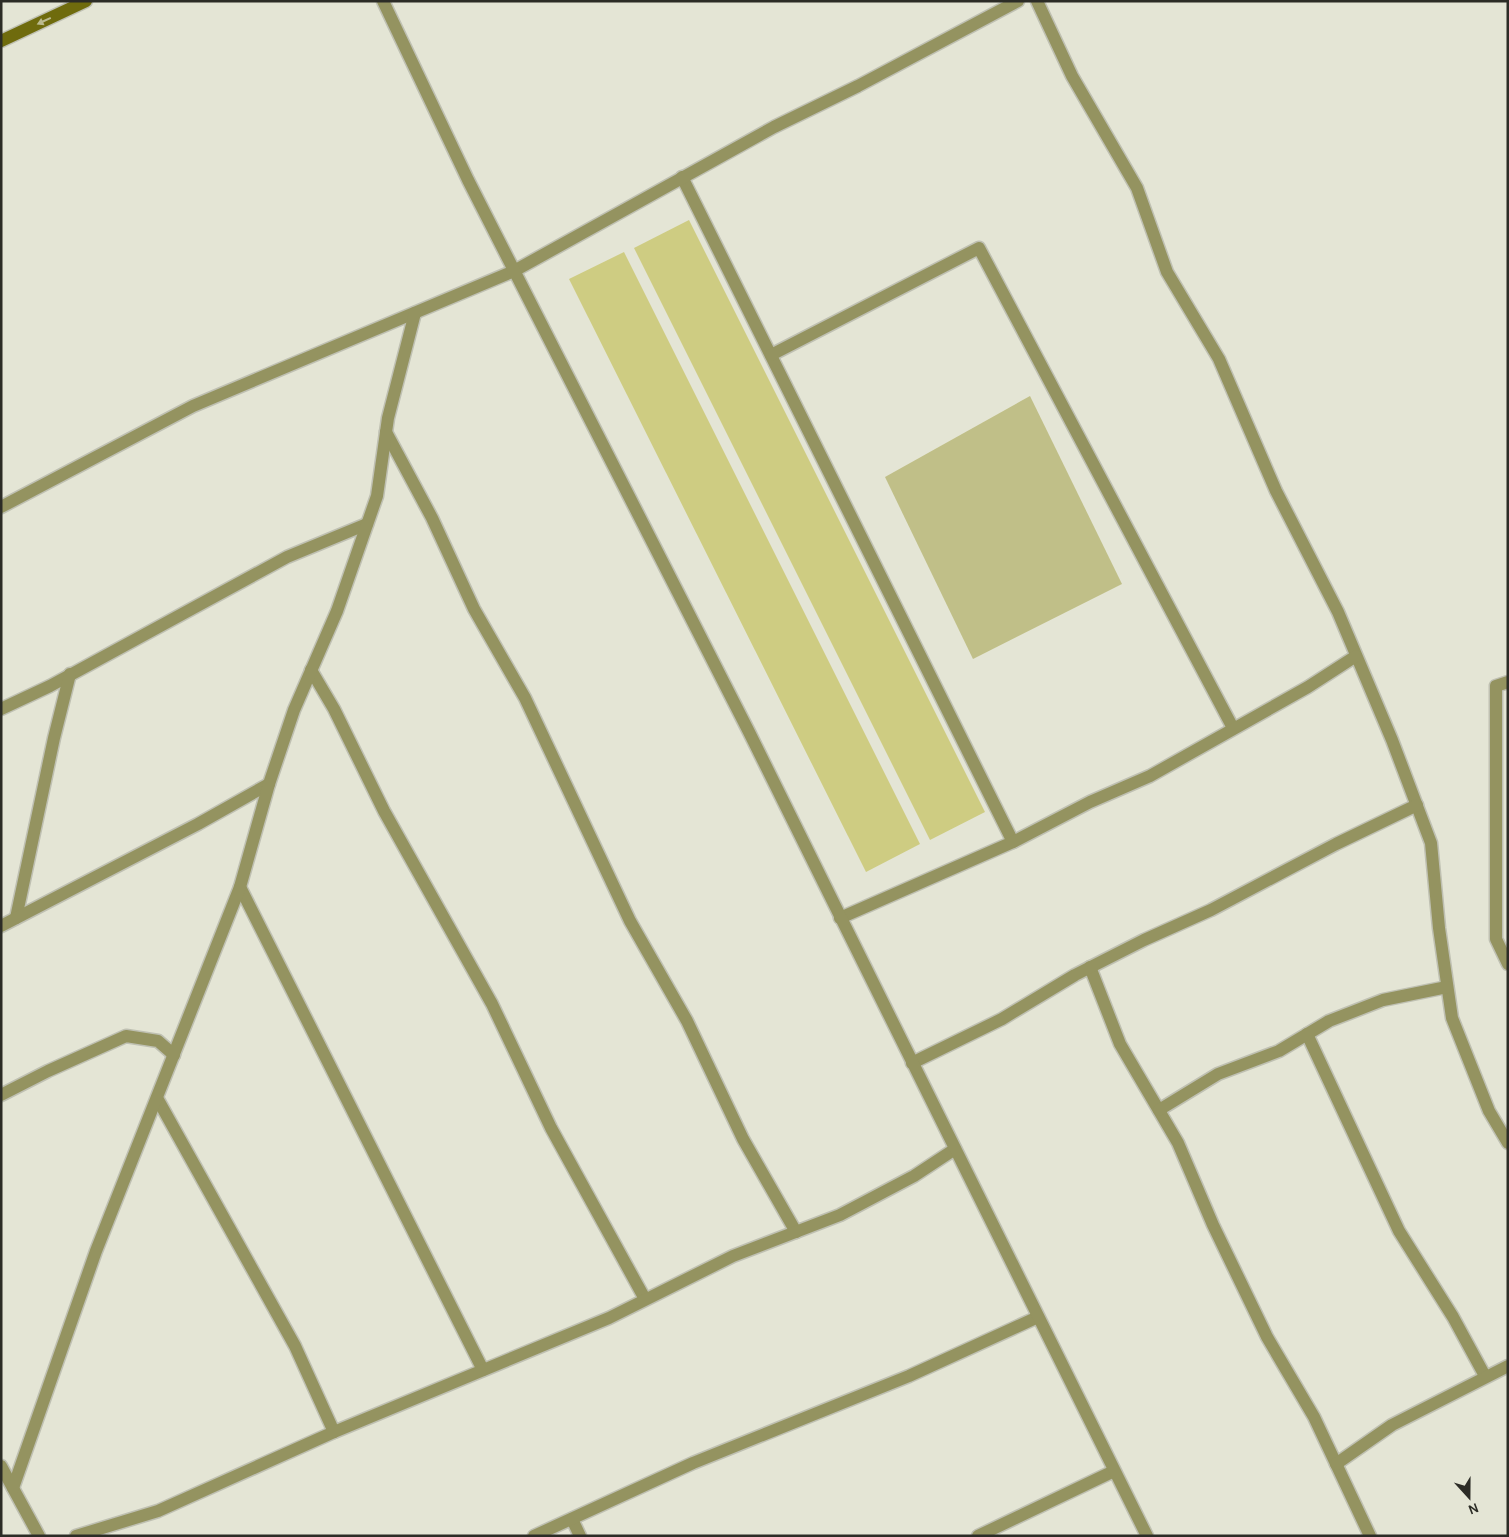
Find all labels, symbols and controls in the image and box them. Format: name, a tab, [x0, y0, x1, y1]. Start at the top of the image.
one-way arrow	[36, 17, 51, 25]
north arrow	[1444, 1472, 1494, 1522]
text: N	[1466, 1499, 1481, 1518]

